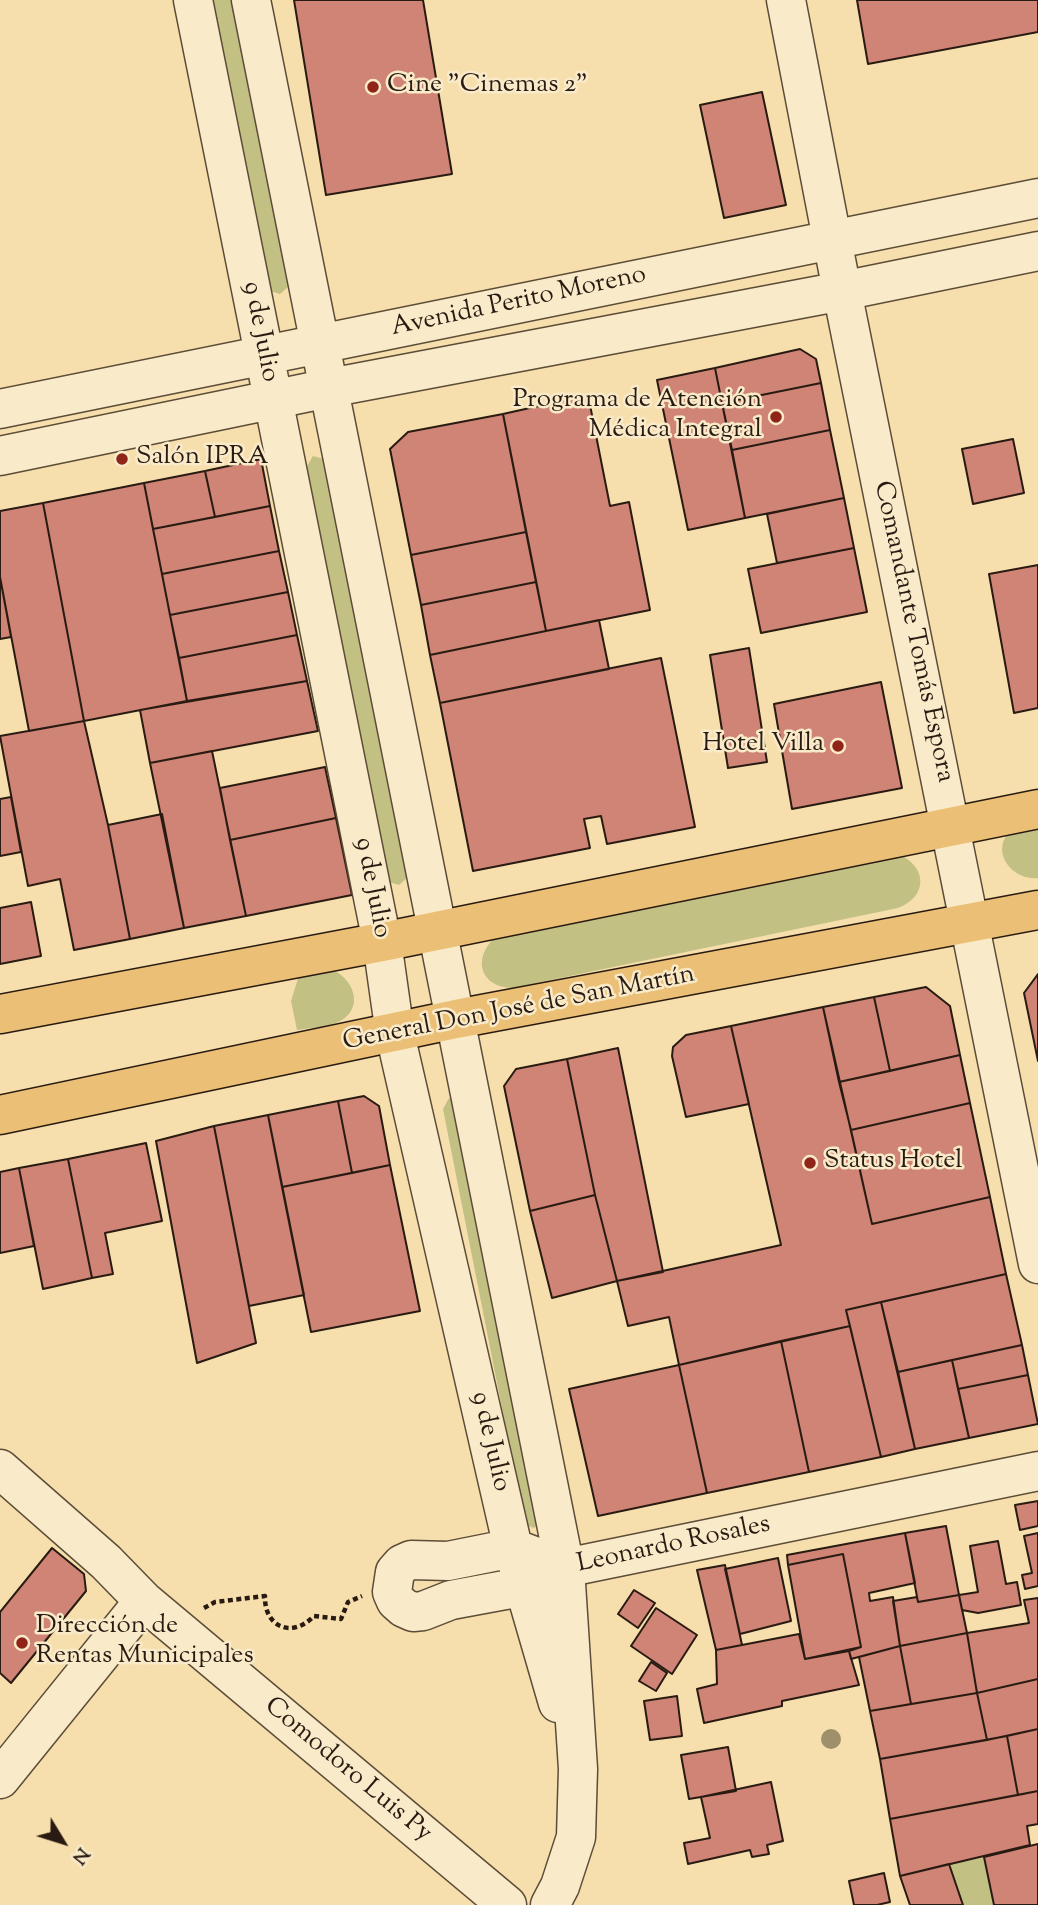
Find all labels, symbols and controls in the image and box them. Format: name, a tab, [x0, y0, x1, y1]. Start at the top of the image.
place label: Cine "Cinemas 2"	[387, 71, 588, 103]
marker: Cine "Cinemas 2"	[365, 79, 381, 95]
street label: Avenida Perito Moreno	[389, 261, 649, 345]
street label: 9 de Julio	[234, 279, 284, 385]
place label: Programa de Atención Médica Integral	[513, 386, 762, 448]
marker: Programa de Atención Médica Integral	[768, 409, 784, 425]
place label: Salón IPRA	[136, 443, 269, 475]
marker: Salón IPRA	[114, 451, 130, 467]
street label: Comandante Tomás Espora	[865, 479, 959, 785]
place label: Hotel Villa	[702, 730, 824, 762]
marker: Hotel Villa	[830, 738, 846, 754]
street label: 9 de Julio	[346, 835, 396, 941]
street label: General Don José de San Martín	[340, 961, 698, 1059]
place label: Status Hotel	[824, 1147, 963, 1179]
marker: Status Hotel	[802, 1155, 818, 1171]
street label: 9 de Julio	[462, 1389, 516, 1495]
street label: Leonardo Rosales	[575, 1510, 773, 1582]
place label: Dirección de Rentas Municipales	[36, 1612, 254, 1674]
marker: Dirección de Rentas Municipales	[14, 1635, 30, 1651]
street label: Comodoro Luis Py	[257, 1692, 437, 1850]
north arrow	[28, 1807, 98, 1877]
text: N	[65, 1841, 95, 1870]

